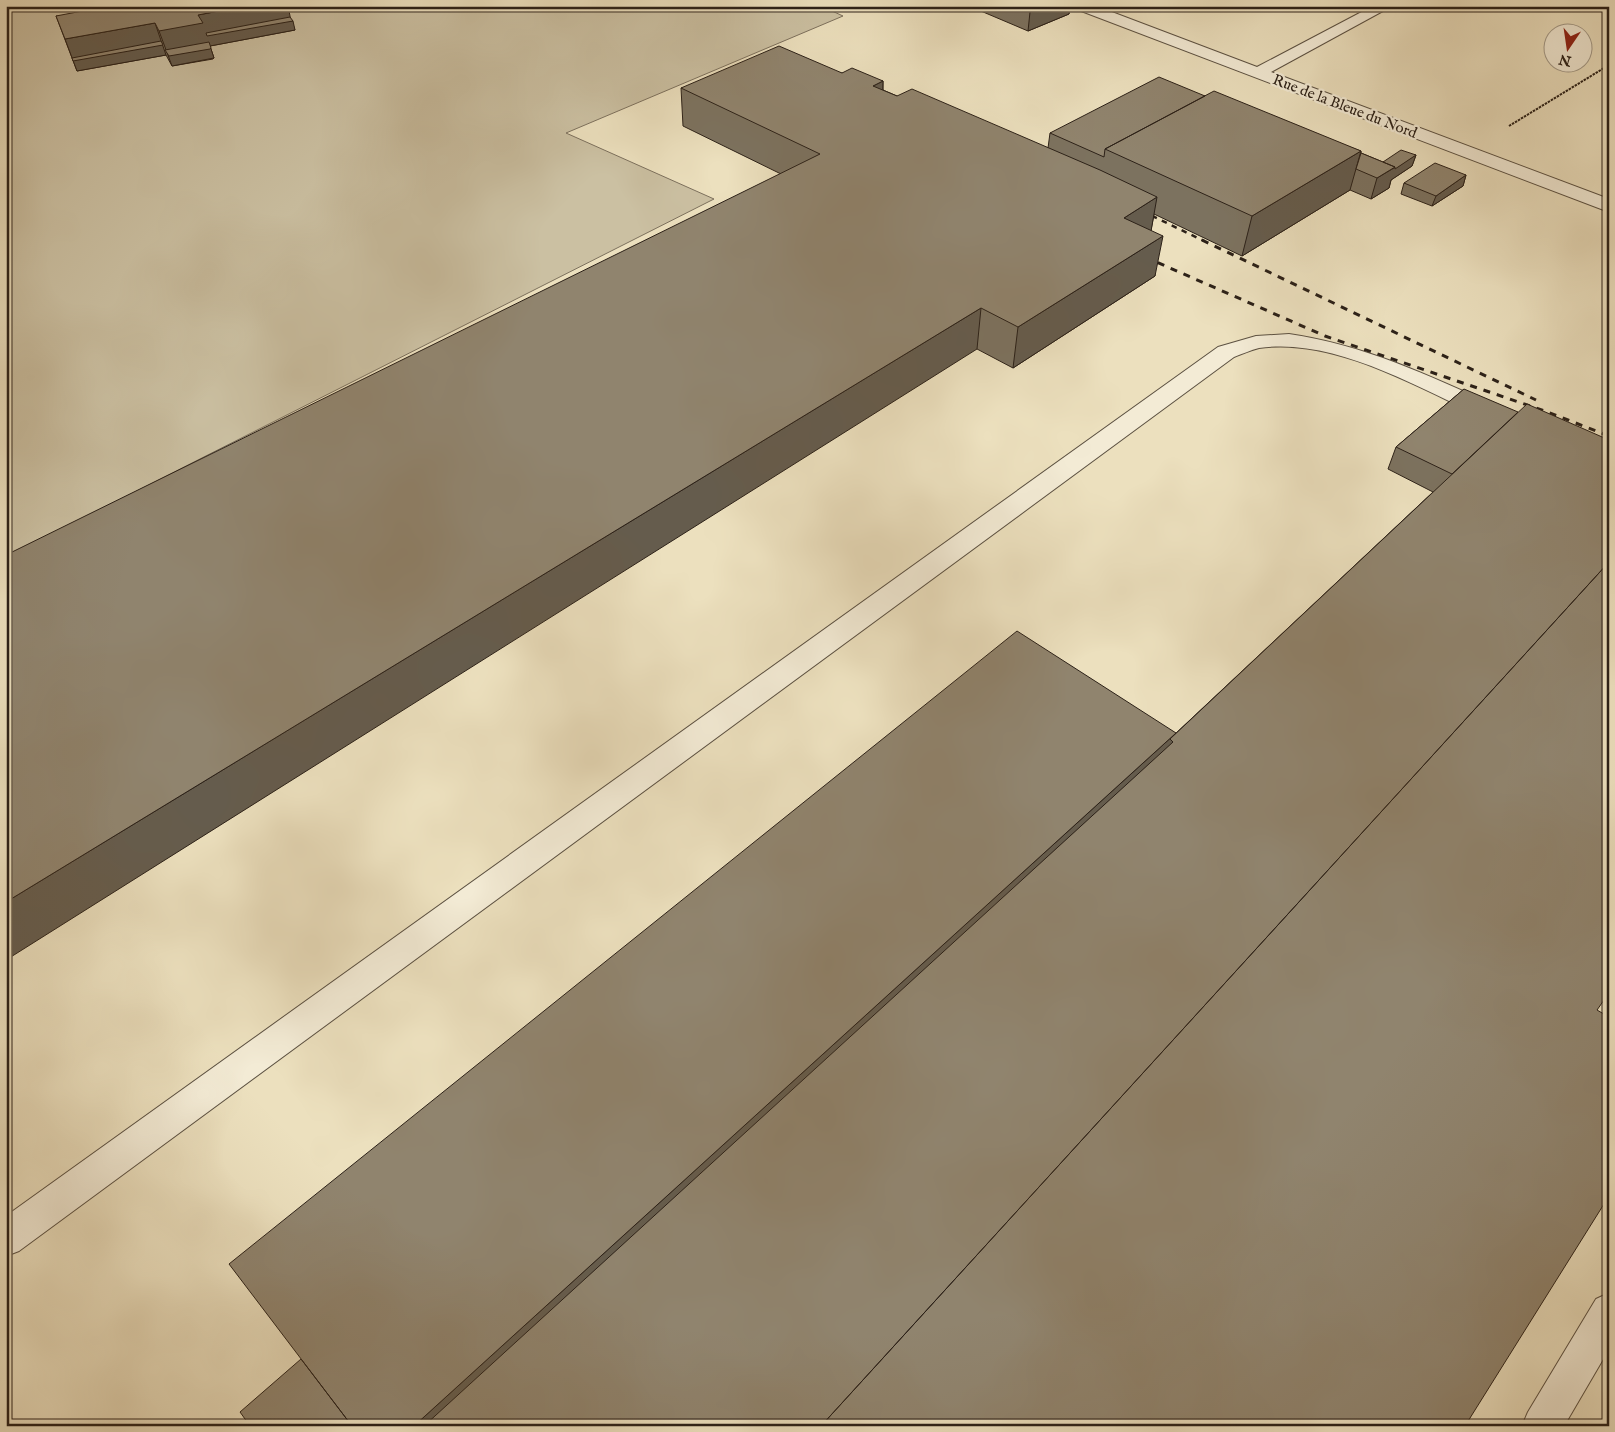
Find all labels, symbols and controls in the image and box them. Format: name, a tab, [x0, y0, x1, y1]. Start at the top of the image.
north arrow	[1542, 22, 1592, 72]
text: N	[1557, 50, 1574, 70]
street label: Rue de la Bleue du Nord	[1270, 70, 1421, 143]

